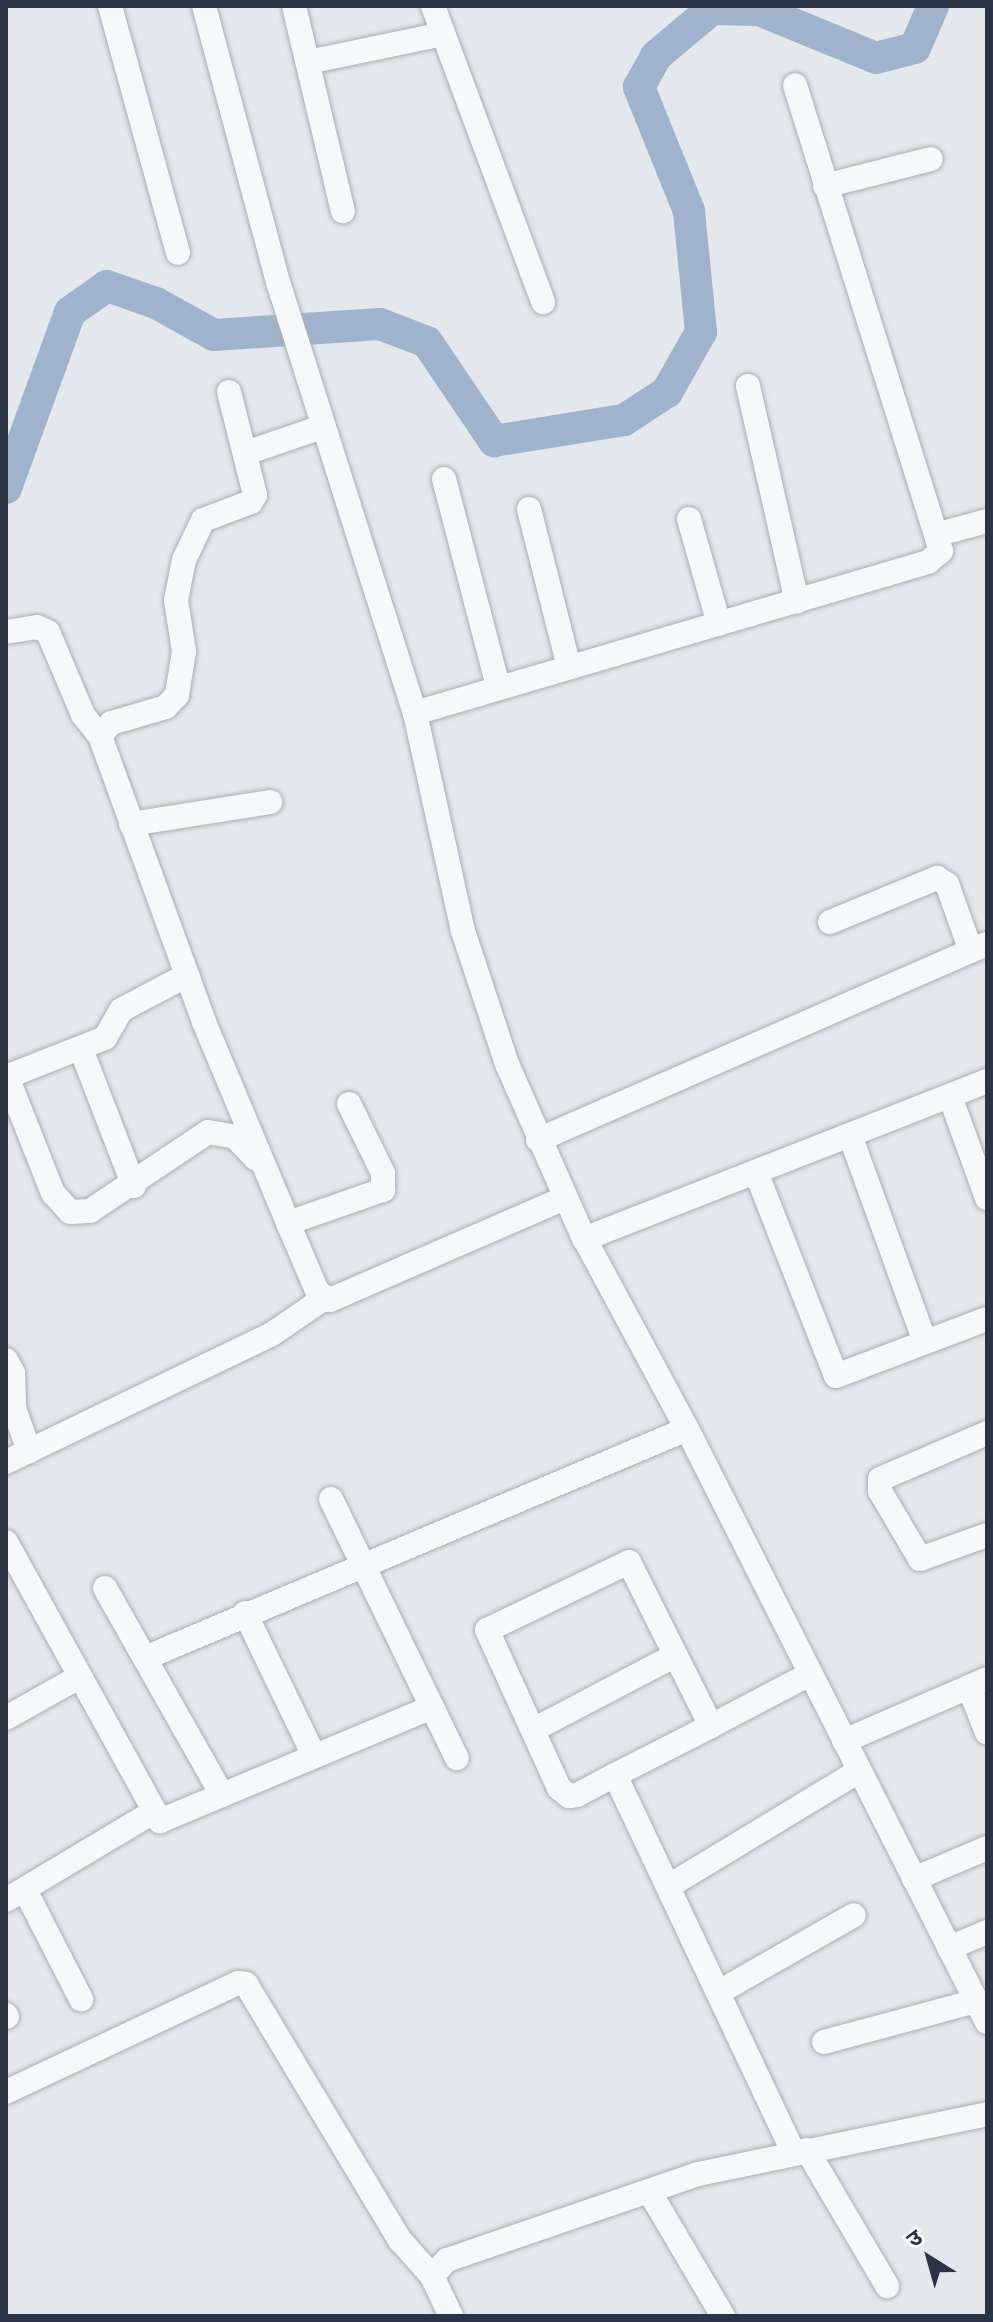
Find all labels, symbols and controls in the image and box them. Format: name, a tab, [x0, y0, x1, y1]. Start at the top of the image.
north arrow	[889, 2218, 969, 2298]
text: उ	[901, 2224, 928, 2253]

